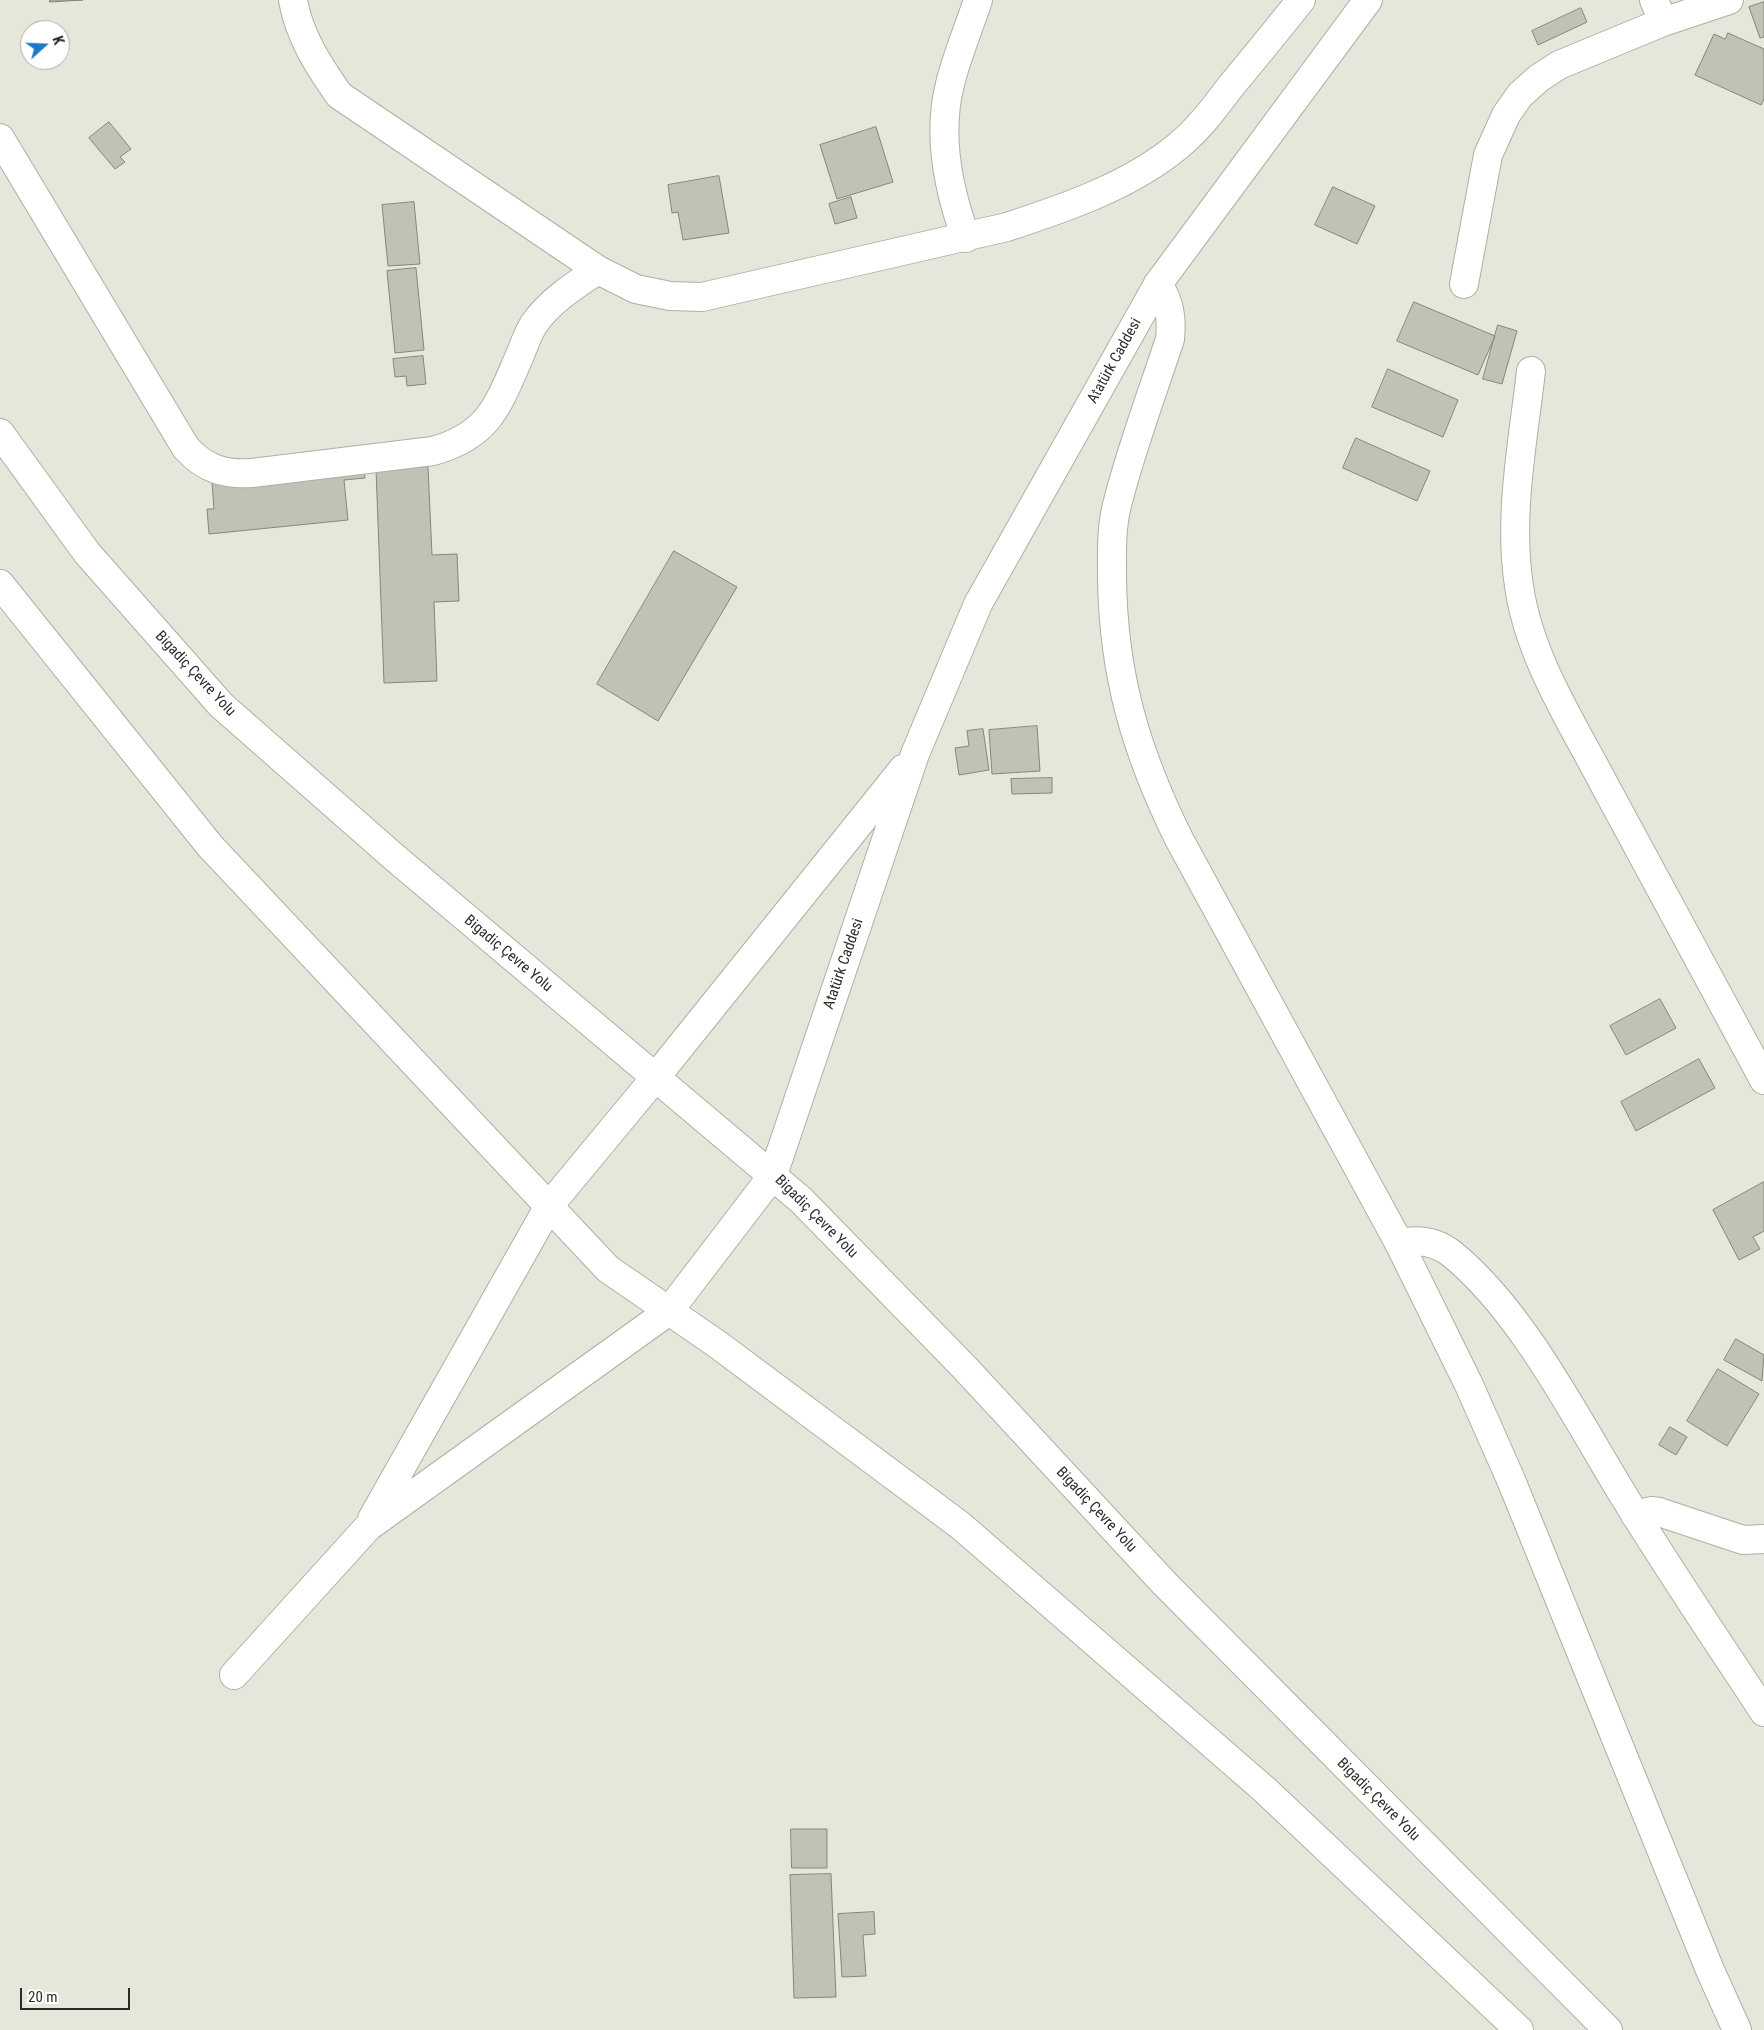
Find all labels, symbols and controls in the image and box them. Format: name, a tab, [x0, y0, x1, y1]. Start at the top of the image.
north arrow	[20, 20, 70, 70]
text: K	[49, 34, 67, 47]
street label: Atatürk Caddesi	[1084, 315, 1146, 407]
street label: Bigadiç Çevre Yolu	[151, 628, 239, 720]
street label: Bigadiç Çevre Yolu	[460, 912, 556, 996]
street label: Atatürk Caddesi	[820, 916, 868, 1012]
street label: Bigadiç Çevre Yolu	[771, 1172, 861, 1262]
street label: Bigadiç Çevre Yolu	[1052, 1464, 1140, 1556]
street label: Bigadiç Çevre Yolu	[1333, 1755, 1423, 1845]
scale bar	[22, 1978, 132, 2010]
text: 20 m	[28, 1988, 58, 2006]

